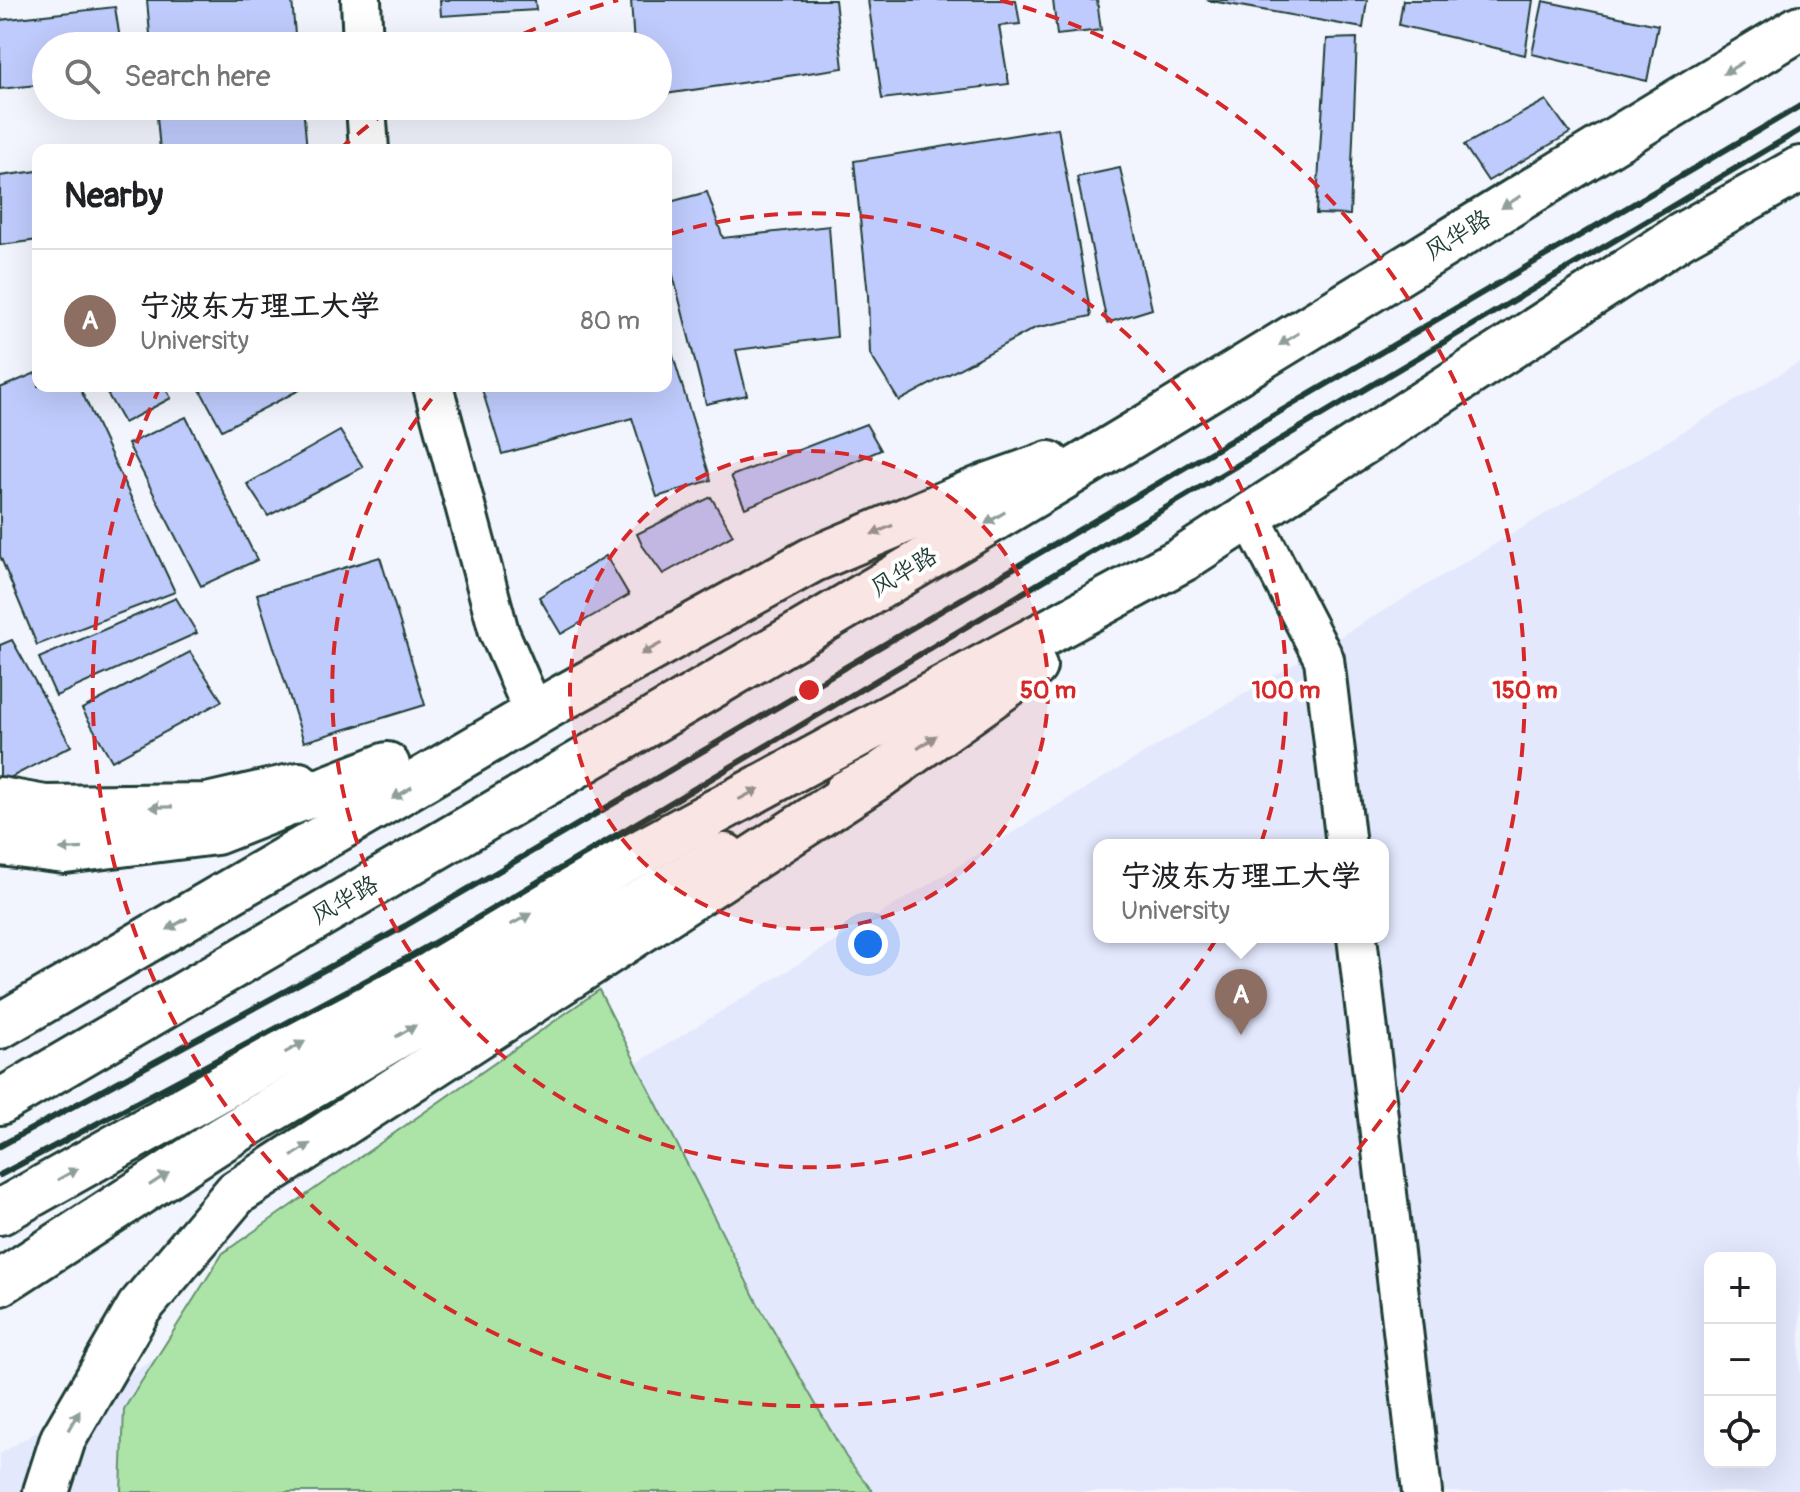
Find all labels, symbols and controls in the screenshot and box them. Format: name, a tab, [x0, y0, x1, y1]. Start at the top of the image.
search box	[32, 32, 672, 120]
icon: search	[60, 54, 104, 98]
text: Search here	[124, 58, 271, 95]
one-way arrow	[1722, 60, 1744, 74]
text: Nearby	[64, 175, 163, 218]
one-way arrow	[1500, 195, 1522, 209]
street label: 风华路	[1420, 204, 1496, 266]
text: 宁波东方理工大学	[140, 288, 380, 325]
text: A	[82, 305, 98, 337]
text: 80 m	[580, 305, 640, 337]
text: University	[140, 325, 249, 357]
one-way arrow	[1278, 331, 1301, 346]
one-way arrow	[984, 510, 1007, 524]
one-way arrow	[870, 524, 894, 537]
street label: 风华路	[866, 541, 942, 603]
one-way arrow	[640, 642, 662, 656]
centre of rings	[795, 676, 823, 704]
text: 50 m	[1020, 676, 1076, 705]
text: 100 m	[1252, 676, 1320, 705]
text: 150 m	[1492, 676, 1558, 705]
one-way arrow	[916, 735, 937, 750]
one-way arrow	[391, 786, 413, 800]
one-way arrow	[738, 787, 760, 801]
one-way arrow	[148, 801, 173, 813]
popup	[1093, 839, 1389, 943]
one-way arrow	[58, 843, 83, 856]
text: 宁波东方理工大学	[1121, 858, 1361, 895]
street label: 风华路	[307, 869, 383, 931]
text: University	[1121, 895, 1230, 927]
one-way arrow	[510, 912, 532, 926]
one-way arrow	[166, 917, 188, 931]
your location	[848, 924, 888, 964]
pin: A	[1215, 969, 1267, 1035]
one-way arrow	[395, 1024, 417, 1038]
one-way arrow	[283, 1040, 306, 1053]
one-way arrow	[290, 1143, 312, 1158]
one-way arrow	[57, 1167, 79, 1181]
one-way arrow	[149, 1172, 170, 1187]
map controls	[1704, 1252, 1776, 1468]
button: +	[1704, 1252, 1776, 1324]
button: −	[1704, 1324, 1776, 1396]
button: locate	[1704, 1396, 1776, 1468]
one-way arrow	[68, 1408, 81, 1431]

